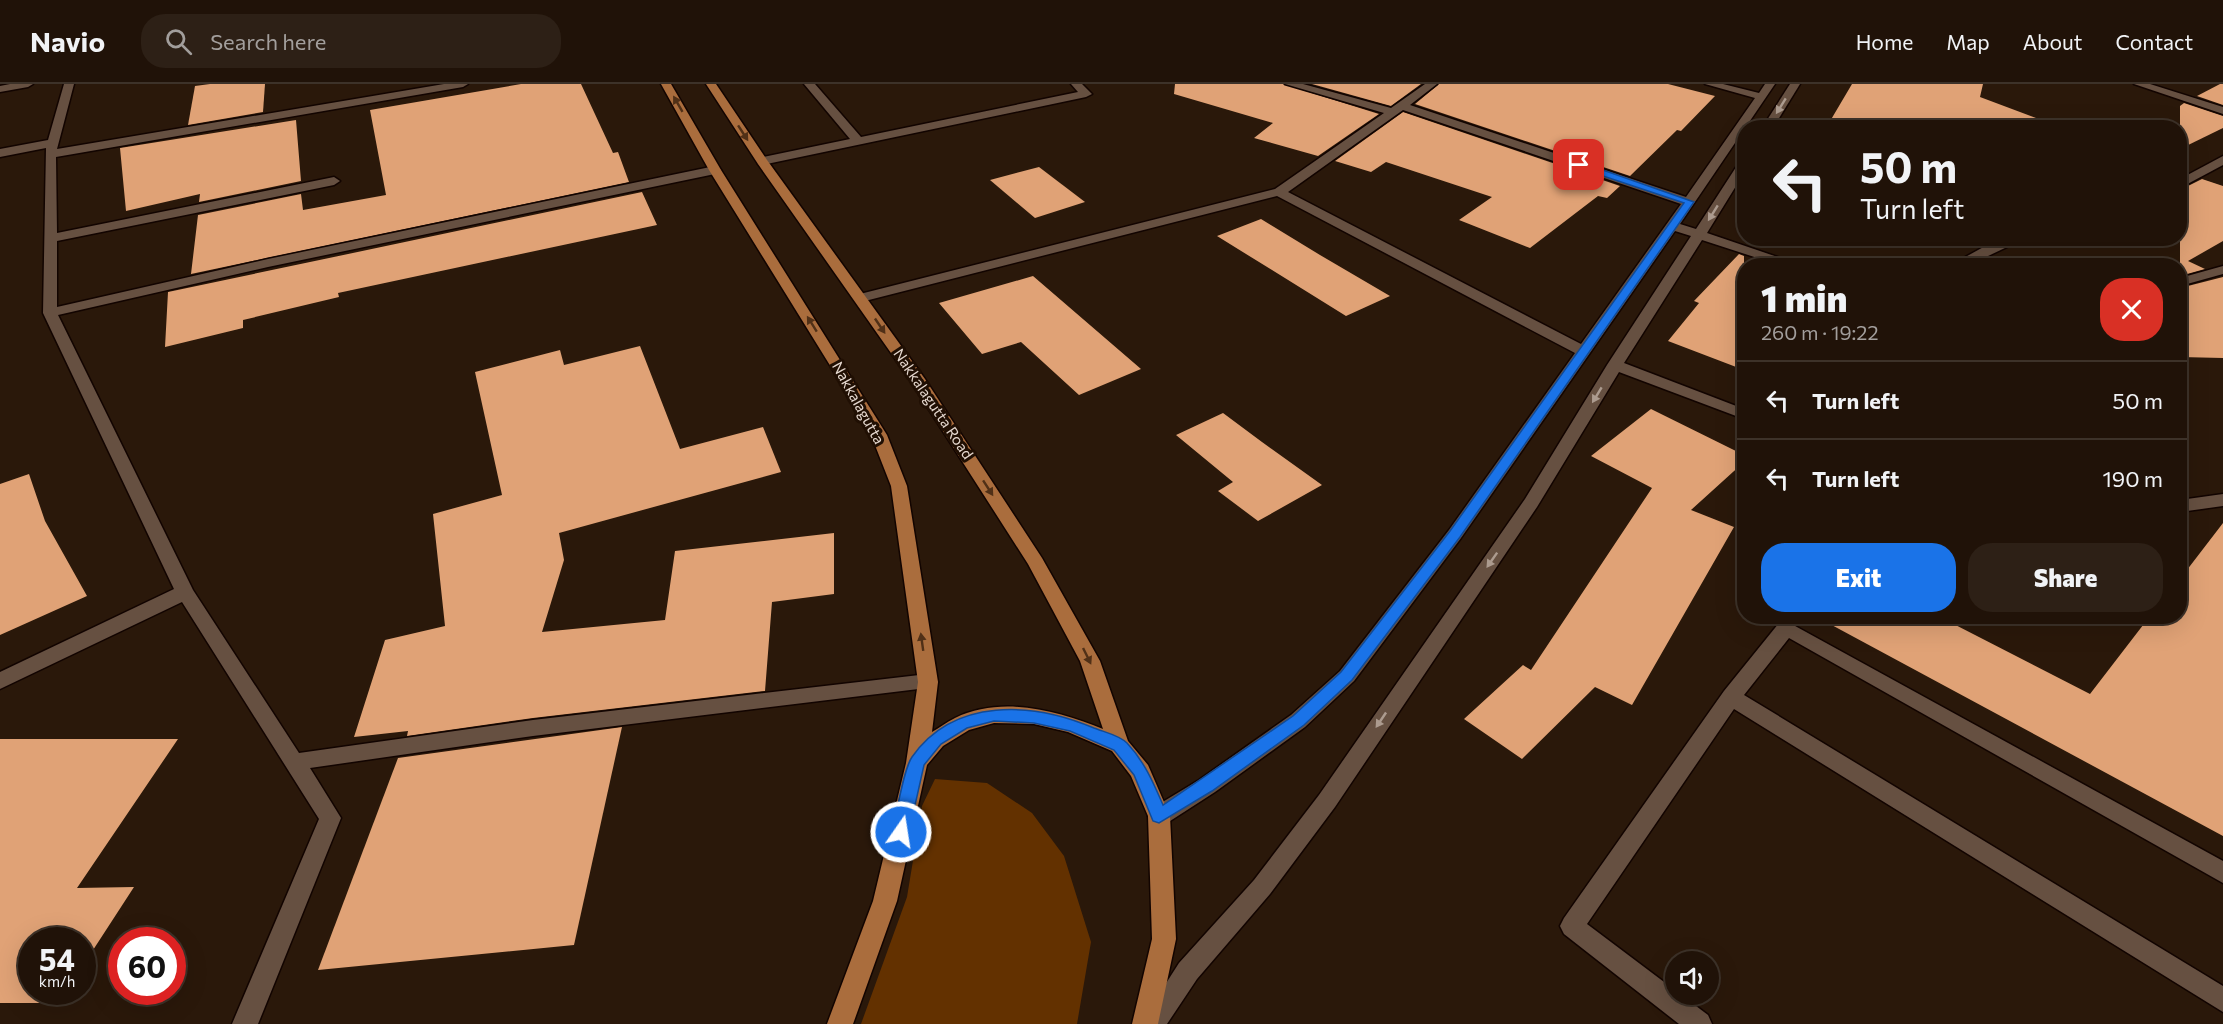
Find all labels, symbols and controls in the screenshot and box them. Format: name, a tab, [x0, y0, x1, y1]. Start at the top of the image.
search box	[141, 14, 561, 68]
text: Navio	[30, 24, 105, 58]
icon: search	[162, 25, 195, 58]
text: Search here	[210, 28, 326, 55]
text: Home	[1856, 29, 1913, 54]
text: Map	[1946, 29, 1990, 54]
text: About	[2023, 29, 2082, 54]
text: Contact	[2115, 29, 2193, 54]
one-way arrow	[672, 96, 683, 112]
one-way arrow	[1776, 98, 1787, 114]
one-way arrow	[737, 125, 748, 141]
pin	[1553, 139, 1604, 190]
text: 50 m	[1860, 140, 1957, 192]
icon: left	[1761, 144, 1839, 222]
icon: arrive	[1562, 148, 1595, 181]
text: Turn left	[1860, 192, 1964, 225]
one-way arrow	[1708, 205, 1719, 222]
text: 1 min	[1761, 275, 1847, 319]
button: close	[2100, 278, 2163, 341]
one-way arrow	[807, 316, 818, 332]
one-way arrow	[875, 318, 886, 334]
text: 260 m · 19:22	[1761, 320, 1878, 344]
street label: Nakkalagutta Road	[890, 345, 977, 462]
street label: Nakkalagutta	[829, 358, 889, 447]
icon: left	[1761, 384, 1794, 417]
one-way arrow	[1591, 387, 1602, 403]
text: Turn left	[1812, 387, 1899, 414]
text: 50 m	[2113, 387, 2163, 414]
icon: left	[1761, 462, 1794, 495]
text: Turn left	[1812, 465, 1899, 492]
text: 190 m	[2102, 465, 2163, 492]
one-way arrow	[983, 480, 994, 496]
button: Exit	[1761, 543, 1956, 612]
button: Share	[1968, 543, 2163, 612]
one-way arrow	[1486, 551, 1498, 567]
one-way arrow	[918, 633, 927, 652]
one-way arrow	[1083, 648, 1092, 665]
one-way arrow	[1376, 712, 1387, 728]
position arrow	[869, 800, 933, 864]
speed limit sign: 60	[108, 927, 186, 1005]
text: 54	[39, 940, 75, 977]
map controls	[1665, 951, 1719, 1005]
button: sound	[1665, 951, 1719, 1005]
text: km/h	[39, 972, 75, 990]

